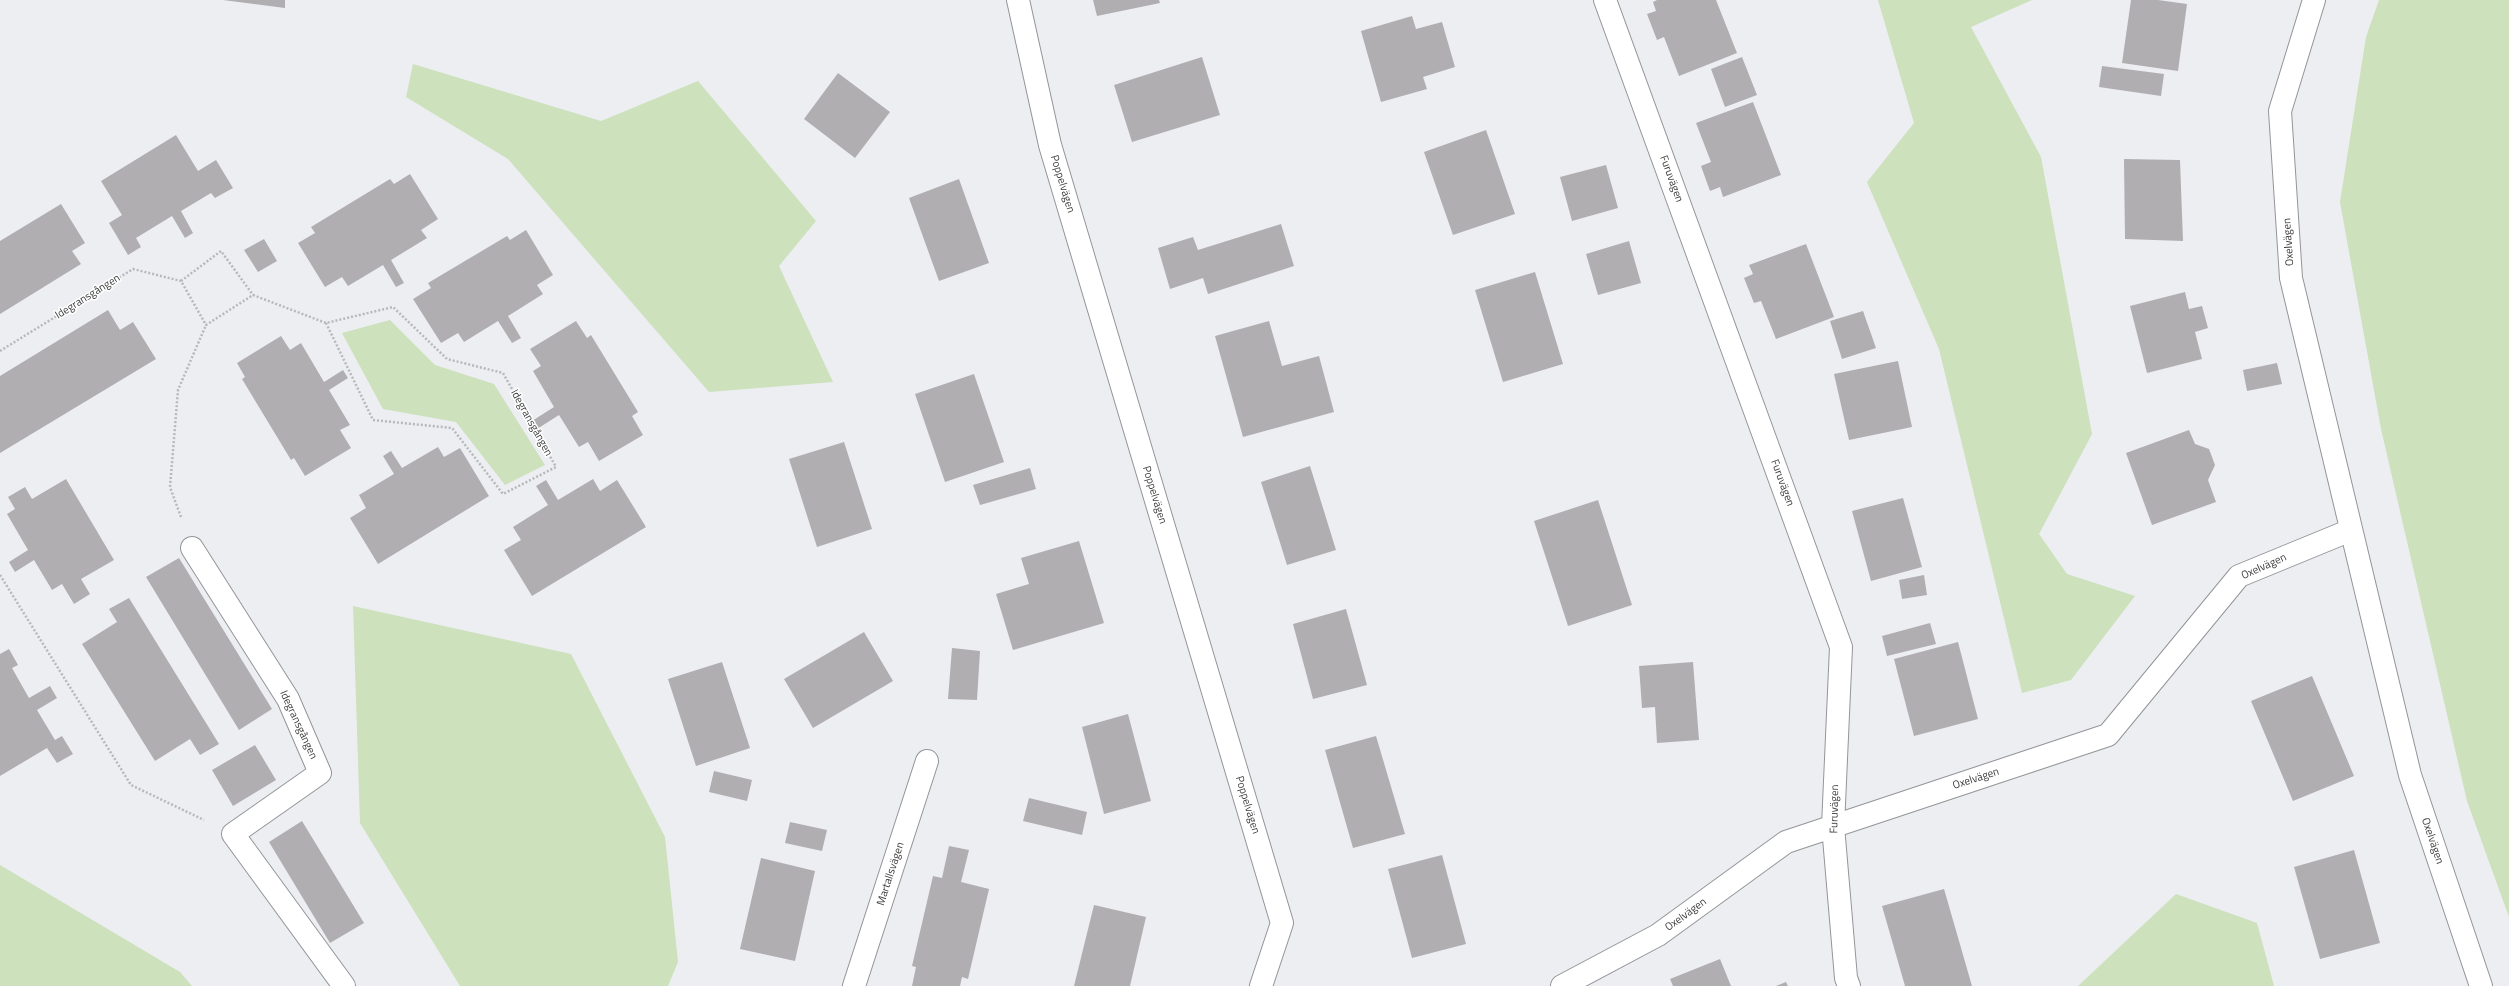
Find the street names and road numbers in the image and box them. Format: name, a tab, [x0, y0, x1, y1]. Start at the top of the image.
street label: Poppelvägen	[1047, 153, 1077, 215]
street label: Furuvägen	[1656, 154, 1686, 204]
street label: Oxelvägen	[2281, 218, 2297, 266]
street label: Idegransgången	[53, 272, 123, 322]
street label: Idegransgången	[507, 387, 555, 459]
street label: Furuvägen	[1767, 458, 1797, 508]
street label: Poppelvägen	[1139, 464, 1169, 526]
street label: Oxelvägen	[2239, 551, 2289, 583]
street label: Idegransgången	[276, 689, 320, 761]
street label: Oxelvägen	[1951, 765, 2001, 793]
street label: Poppelvägen	[1232, 774, 1262, 836]
street label: Furuvägen	[1828, 784, 1842, 834]
street label: Oxelvägen	[2418, 816, 2446, 866]
street label: Martallsvägen	[875, 841, 907, 907]
street label: Oxelvägen	[1663, 896, 1709, 934]

